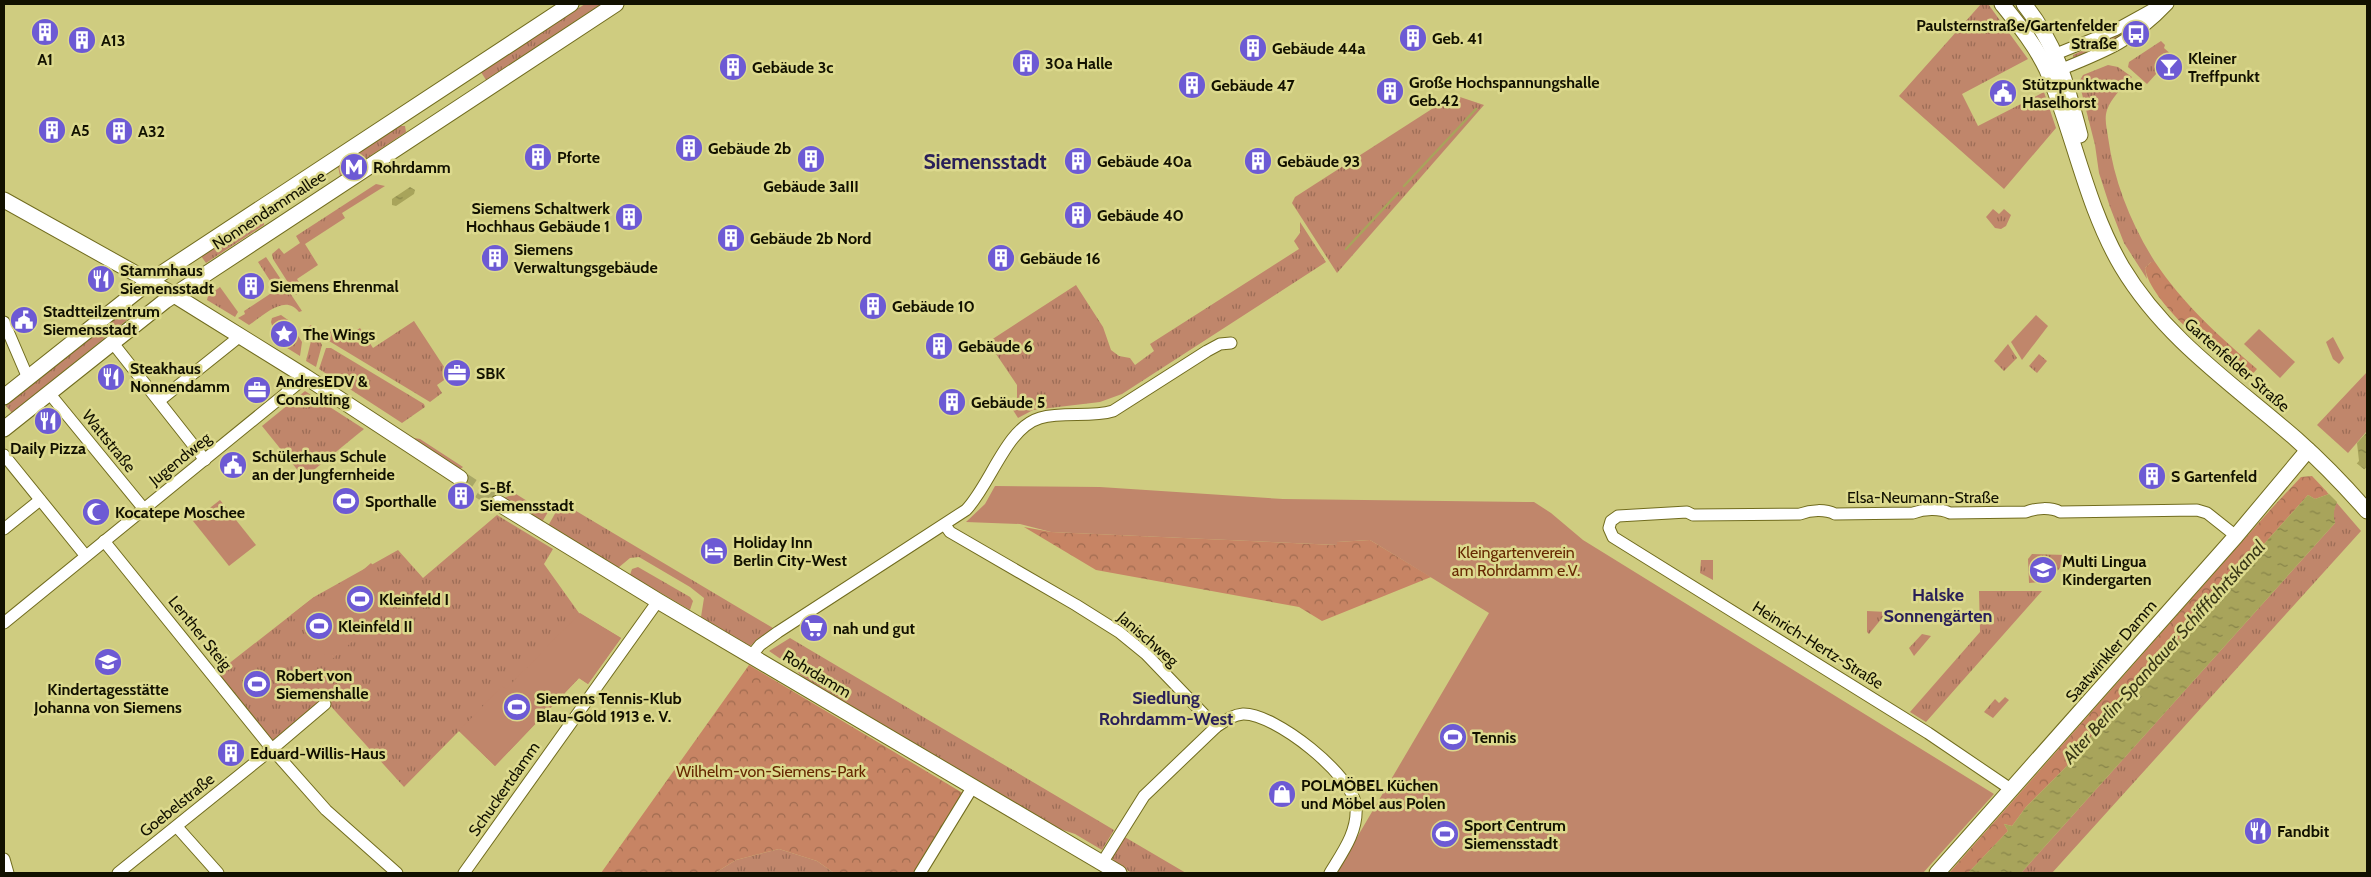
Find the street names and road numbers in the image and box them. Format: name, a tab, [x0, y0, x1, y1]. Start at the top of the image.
street label: Nonnendammallee	[209, 166, 329, 254]
street label: Gartenfelder Straße	[2181, 314, 2293, 416]
street label: Wattstraße	[78, 406, 140, 476]
street label: Jugendweg	[145, 428, 216, 490]
street label: Elsa-Neumann-Straße	[1847, 488, 1999, 507]
street label: Lenther Steig	[164, 592, 236, 675]
street label: Saatwinkler Damm	[2062, 596, 2160, 706]
street label: Heinrich-Hertz-Straße	[1749, 597, 1887, 693]
street label: Janischweg	[1113, 607, 1183, 671]
street label: Rohrdamm	[779, 646, 855, 702]
street label: Schuckertdamm	[464, 738, 544, 840]
street label: Goebelstraße	[136, 769, 218, 841]

